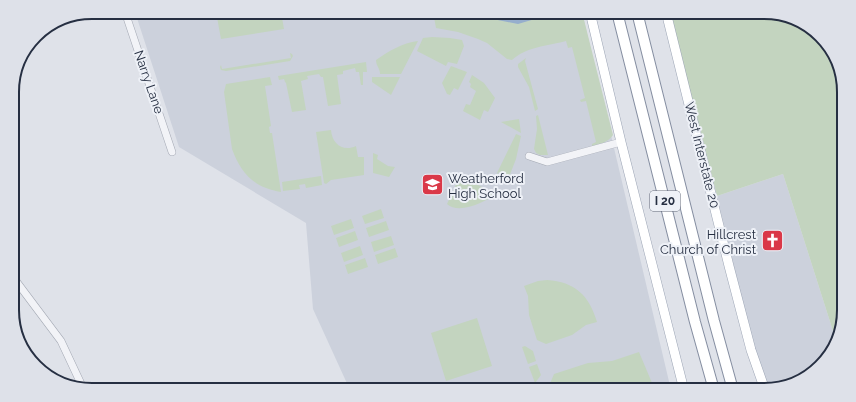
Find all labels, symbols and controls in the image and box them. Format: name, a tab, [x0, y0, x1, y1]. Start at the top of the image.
street label: Narry Lane	[131, 48, 167, 116]
street label: West Interstate 20	[682, 100, 722, 210]
place label: Weatherford High School	[448, 171, 524, 201]
school or university icon: Weatherford High School	[420, 172, 446, 198]
road number: I 20	[650, 191, 680, 211]
place label: Hillcrest Church of Christ	[660, 227, 757, 257]
church icon: Hillcrest Church of Christ	[759, 228, 785, 254]

